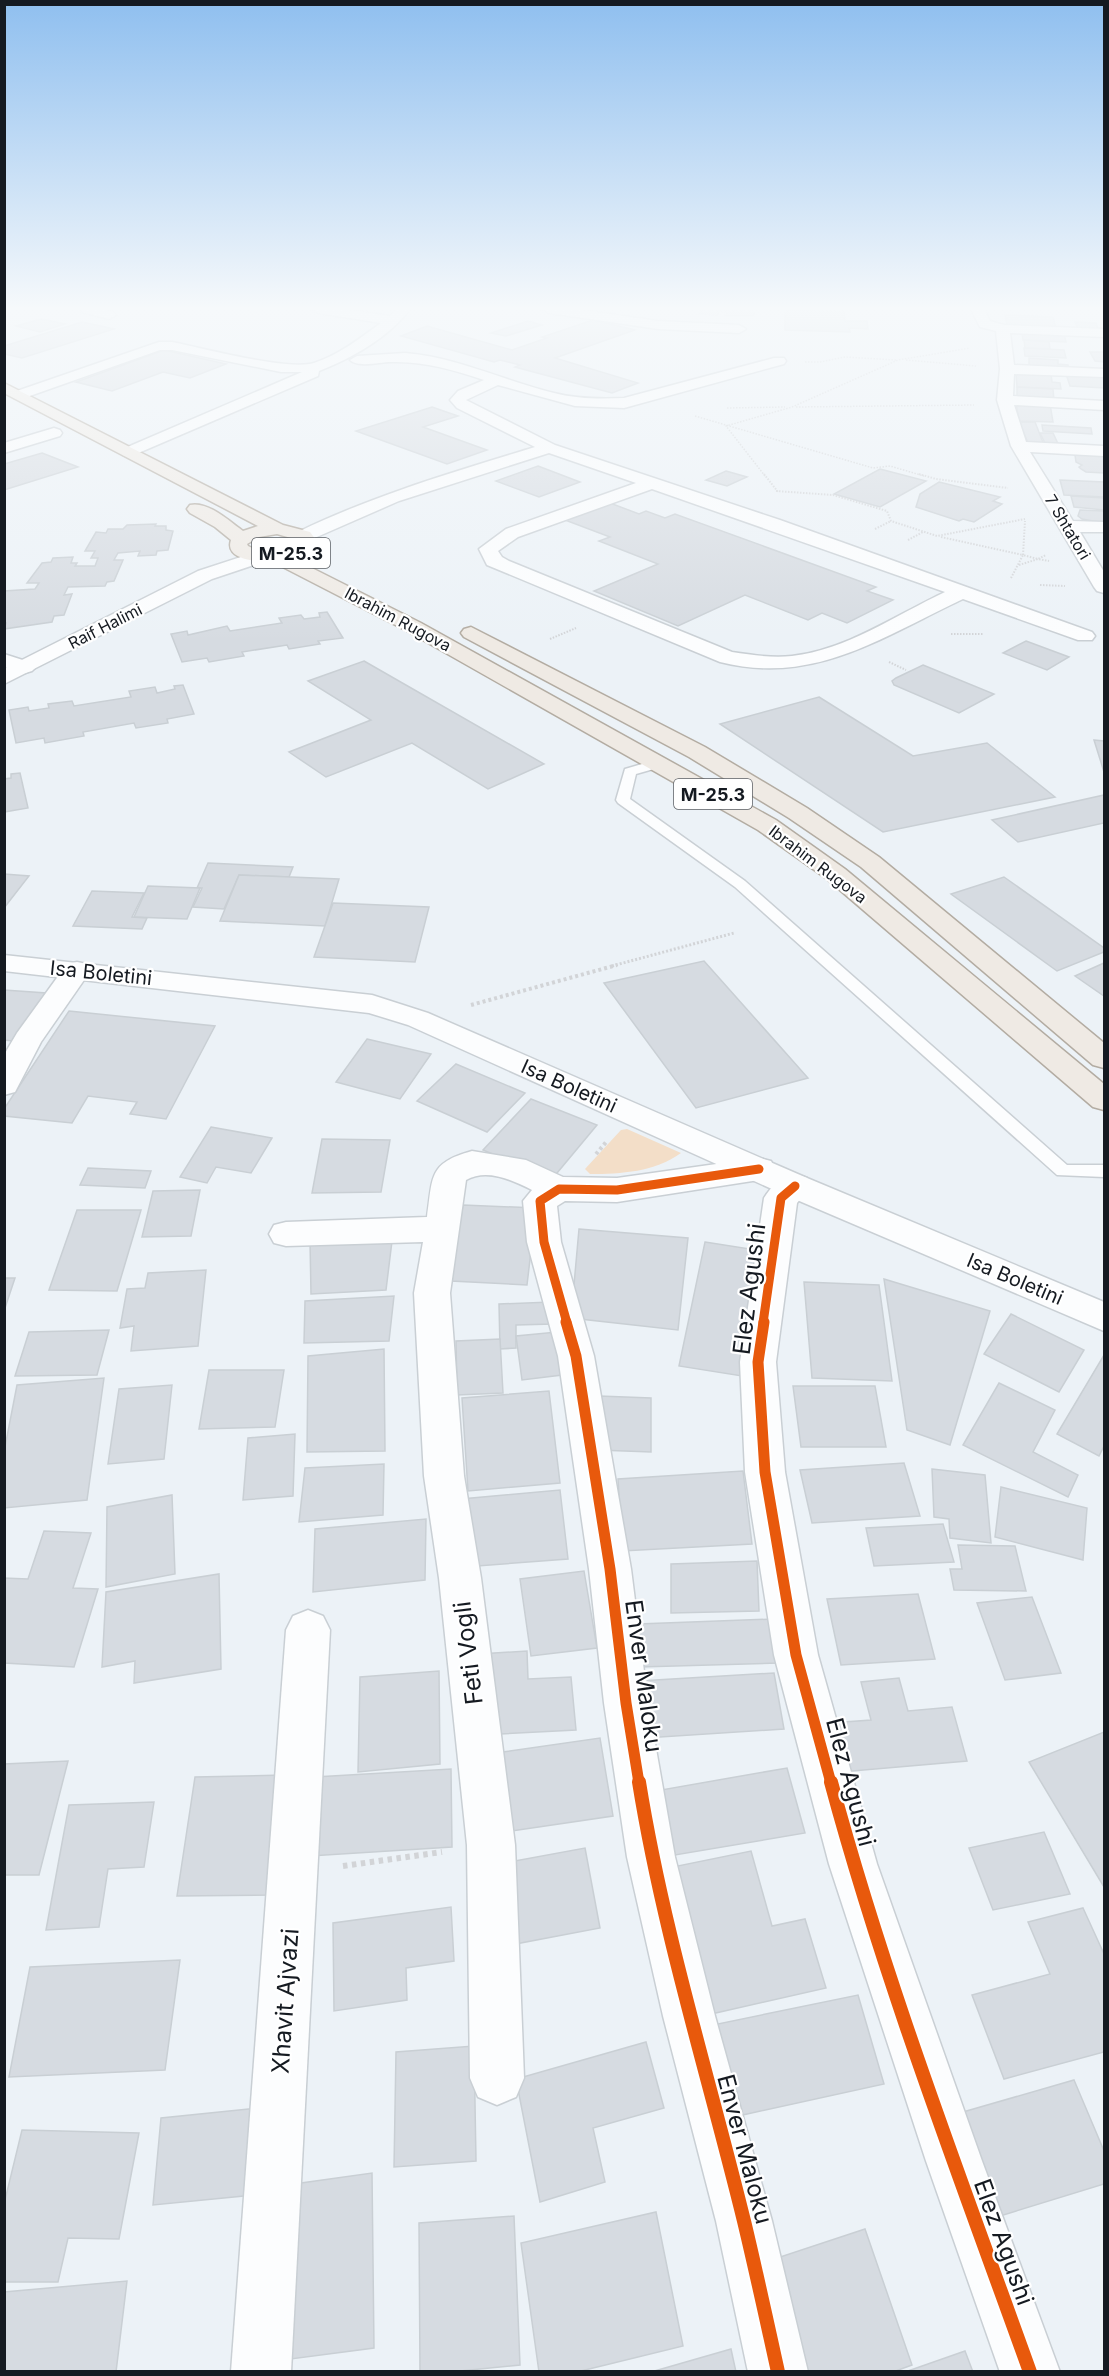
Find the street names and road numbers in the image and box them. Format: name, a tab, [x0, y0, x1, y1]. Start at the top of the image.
street label: 7 Shtatori	[1041, 491, 1095, 563]
road number: M-25.3	[252, 538, 330, 568]
street label: Ibrahim Rugova	[341, 583, 455, 655]
street label: Raif Halimi	[65, 599, 145, 653]
road number: M-25.3	[674, 779, 752, 809]
street label: Ibrahim Rugova	[765, 821, 871, 907]
street label: Isa Boletini	[49, 956, 153, 990]
street label: Isa Boletini	[517, 1054, 621, 1118]
street label: Elez Agushi	[727, 1222, 771, 1356]
street label: Isa Boletini	[963, 1248, 1067, 1310]
street label: Enver Maloku	[619, 1598, 669, 1754]
street label: Feti Vogli	[447, 1600, 489, 1706]
street label: Elez Agushi	[820, 1714, 882, 1850]
street label: Xhavit Ajvazi	[265, 1927, 305, 2075]
street label: Enver Maloku	[711, 2071, 779, 2227]
street label: Elez Agushi	[968, 2175, 1040, 2309]

